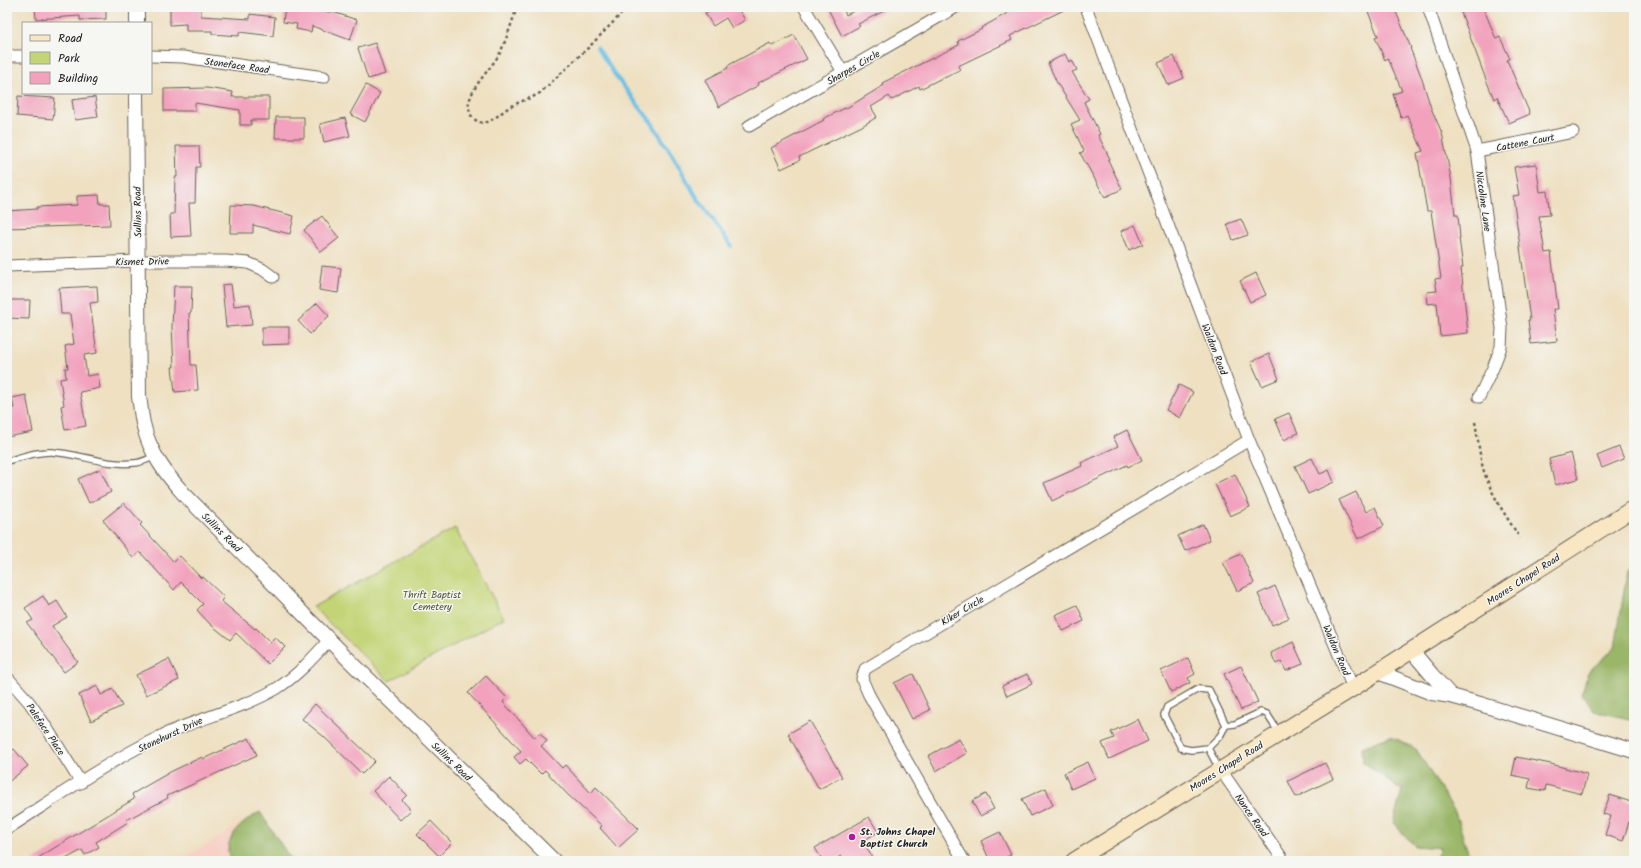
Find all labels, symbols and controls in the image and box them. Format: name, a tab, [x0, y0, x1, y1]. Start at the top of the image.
legend	[22, 22, 152, 94]
text: Road	[58, 29, 83, 48]
street label: Sharpes Circle	[824, 46, 884, 90]
text: Park	[58, 49, 80, 68]
street label: Stoneface Road	[204, 54, 271, 79]
text: Building	[58, 69, 98, 88]
street label: Cattene Court	[1495, 129, 1556, 156]
street label: Niccoline Lane	[1471, 170, 1495, 233]
street label: Sullins Road	[130, 185, 146, 238]
street label: Kismet Drive	[115, 254, 170, 270]
street label: Waldon Road	[1197, 321, 1232, 378]
street label: Sullins Road	[198, 509, 246, 557]
street label: Moores Chapel Road	[1484, 549, 1564, 610]
park label: Thrift Baptist Cemetery	[403, 587, 461, 615]
street label: Kiker Circle	[938, 591, 988, 630]
street label: Waldon Road	[1318, 622, 1354, 679]
street label: Paleface Place	[22, 700, 69, 759]
street label: Stonehurst Drive	[135, 713, 206, 757]
street label: Moores Chapel Road	[1186, 737, 1268, 796]
street label: Sullins Road	[427, 738, 476, 786]
street label: Nance Road	[1230, 791, 1273, 841]
place label: St. Johns Chapel Baptist Church	[860, 824, 936, 852]
marker: St. Johns Chapel Baptist Church	[847, 832, 857, 842]

